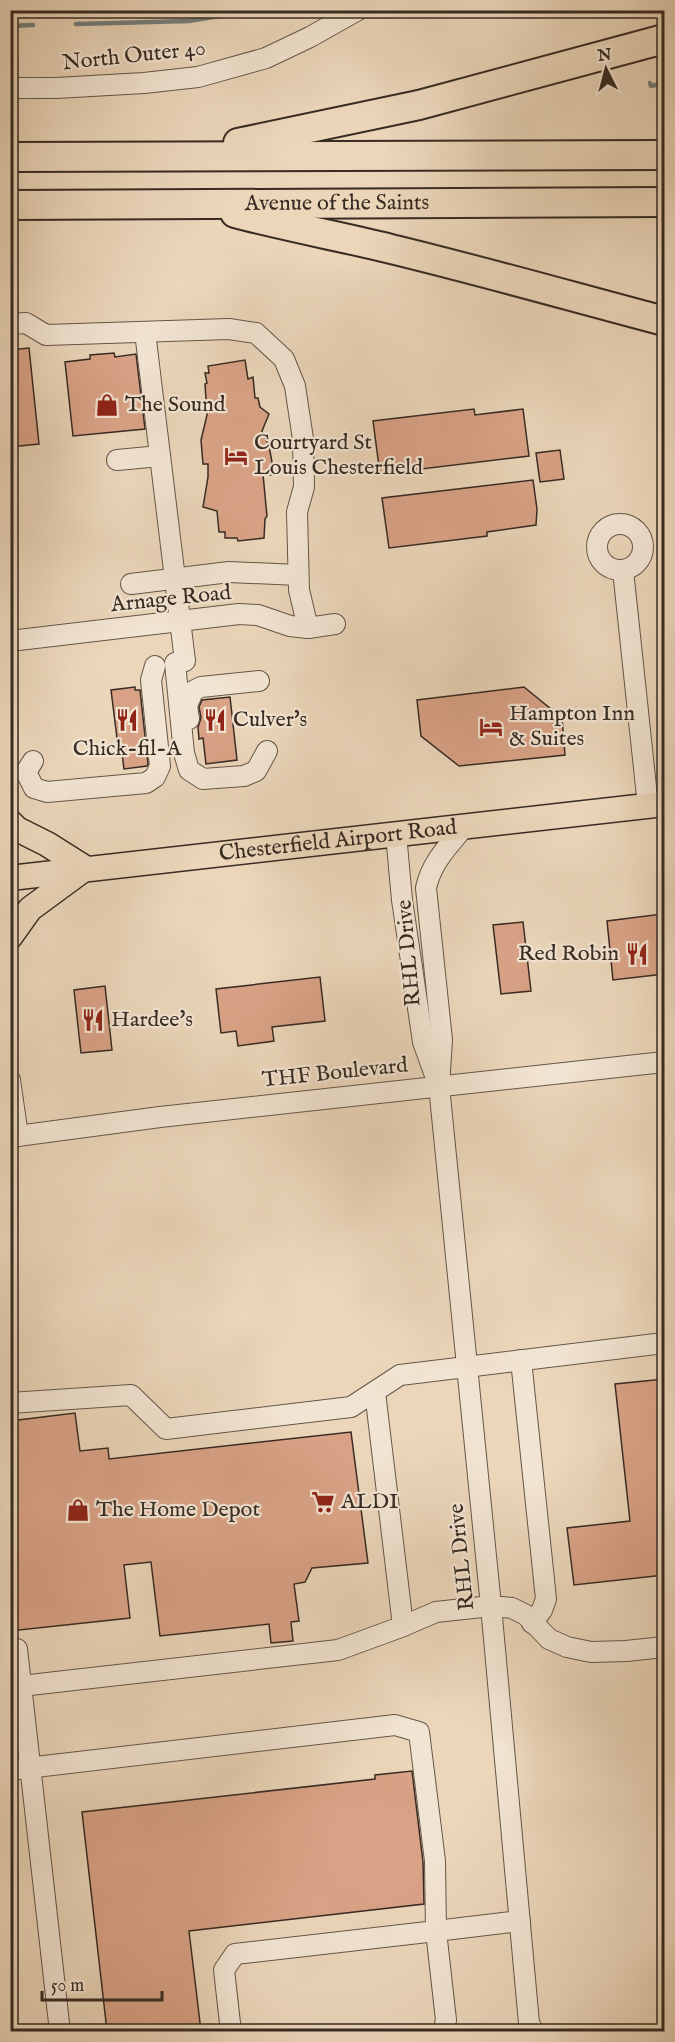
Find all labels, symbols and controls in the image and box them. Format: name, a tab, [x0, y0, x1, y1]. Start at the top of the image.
street label: North Outer 40	[61, 35, 207, 77]
north arrow	[576, 39, 636, 99]
text: N	[596, 45, 613, 67]
street label: Avenue of the Saints	[244, 189, 429, 218]
place label: The Sound	[125, 391, 226, 419]
shop icon: The Sound	[94, 392, 120, 418]
place label: Courtyard St Louis Chesterfield	[254, 429, 423, 482]
hotel icon: Courtyard St Louis Chesterfield	[223, 443, 249, 469]
street label: Arnage Road	[109, 579, 233, 619]
place label: Hampton Inn & Suites	[509, 700, 635, 753]
place label: Culver's	[233, 706, 307, 734]
restaurant icon: Chick-fil-A	[114, 707, 140, 733]
restaurant icon: Culver's	[202, 707, 228, 733]
hotel icon: Hampton Inn & Suites	[478, 714, 504, 740]
place label: Chick-fil-A	[73, 735, 182, 763]
street label: Chesterfield Airport Road	[217, 814, 459, 868]
street label: RHL Drive	[390, 898, 428, 1008]
place label: Red Robin	[518, 940, 619, 968]
restaurant icon: Red Robin	[624, 941, 650, 967]
place label: Hardee's	[111, 1006, 193, 1034]
restaurant icon: Hardee's	[80, 1007, 106, 1033]
street label: THF Boulevard	[261, 1051, 410, 1095]
place label: ALDI	[340, 1488, 398, 1516]
supermarket icon: ALDI	[310, 1489, 336, 1515]
place label: The Home Depot	[96, 1496, 260, 1524]
shop icon: The Home Depot	[65, 1497, 91, 1523]
street label: RHL Drive	[442, 1502, 482, 1612]
scale bar	[42, 1964, 162, 2002]
text: 50 m	[51, 1975, 84, 1998]

